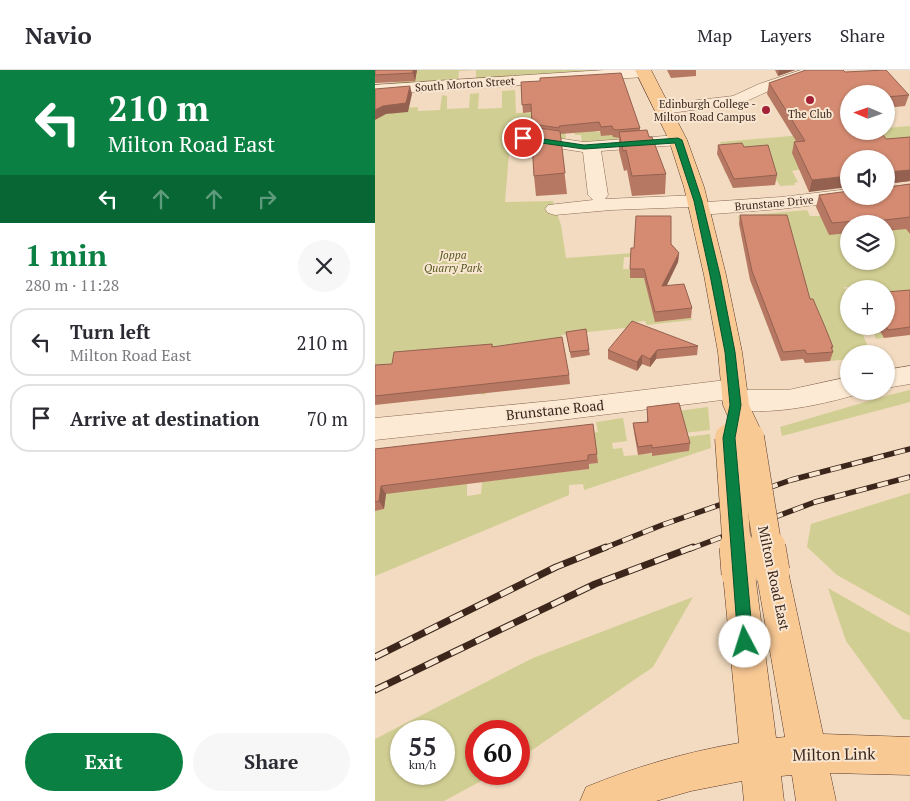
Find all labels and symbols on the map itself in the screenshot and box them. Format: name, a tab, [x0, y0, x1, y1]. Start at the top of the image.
street label: South Morton Street	[415, 74, 515, 94]
north arrow	[840, 85, 895, 140]
marker: The Club	[804, 94, 816, 106]
place label: Edinburgh College - Milton Road Campus	[654, 97, 756, 124]
marker: Edinburgh College - Milton Road Campus	[760, 104, 772, 116]
place label: The Club	[788, 107, 832, 121]
pin	[502, 117, 544, 159]
street label: Brunstane Drive	[734, 193, 815, 213]
park label: Joppa Quarry Park	[424, 248, 483, 275]
street label: Brunstane Road	[505, 395, 605, 424]
street label: Milton Road East	[754, 524, 795, 633]
position arrow	[718, 615, 770, 667]
speed limit sign: 60	[465, 720, 530, 785]
street label: Milton Link	[792, 742, 876, 766]

